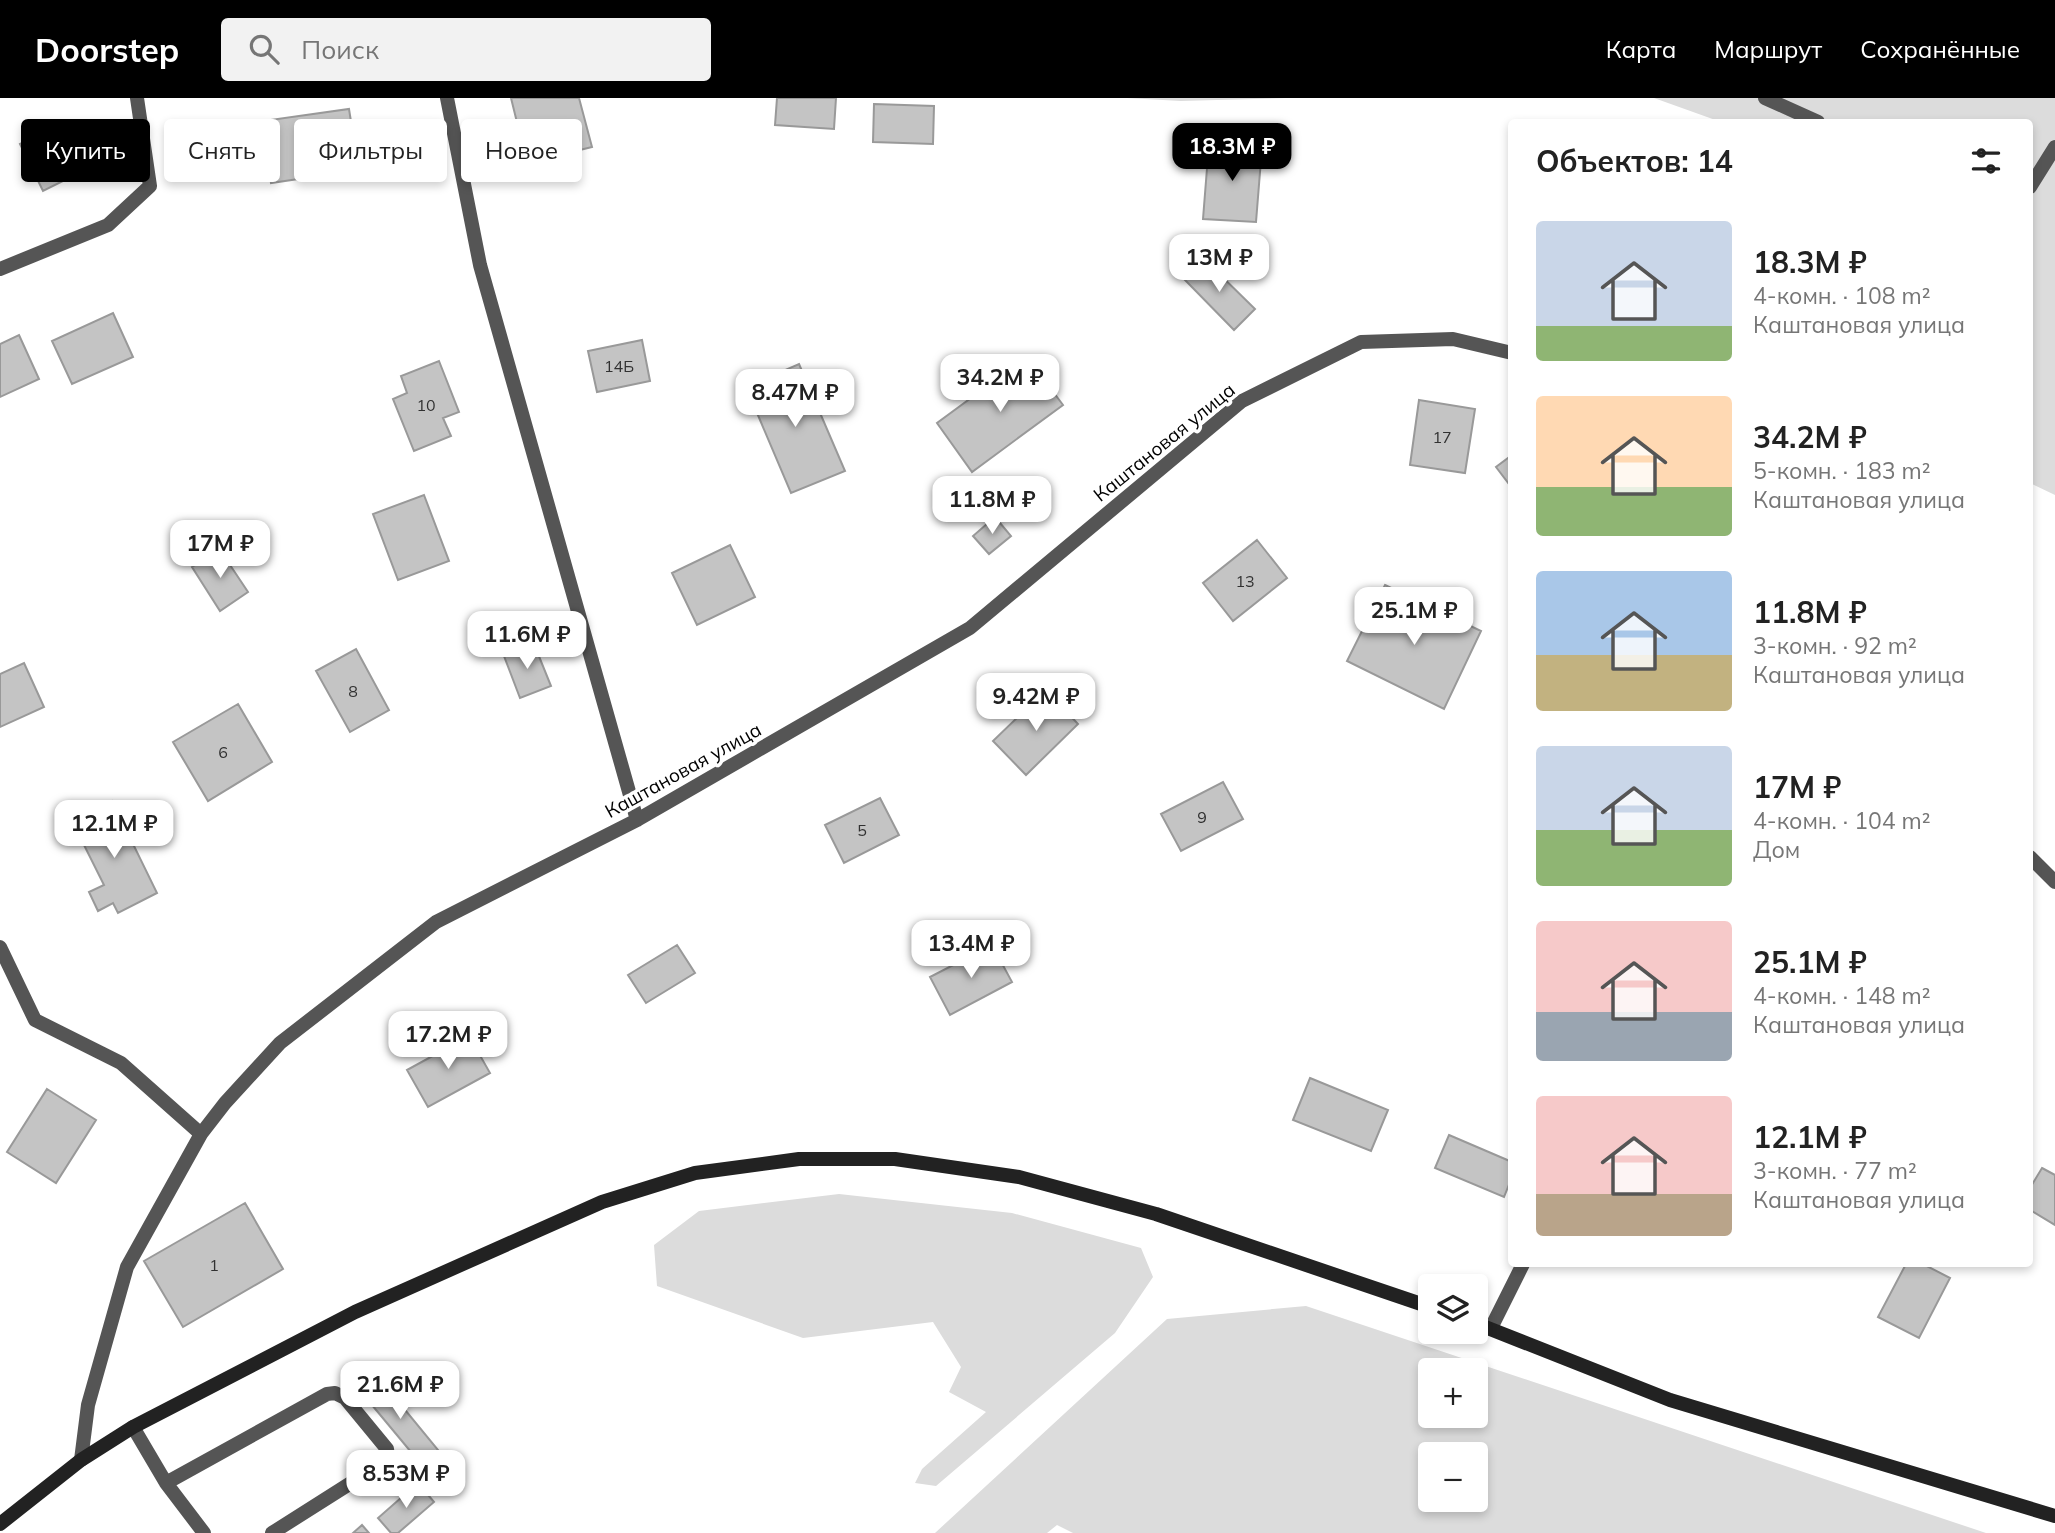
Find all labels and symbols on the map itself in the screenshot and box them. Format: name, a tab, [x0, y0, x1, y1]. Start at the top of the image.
pin: 18.3M ₽	[1167, 123, 1297, 183]
pin: 13M ₽	[1170, 234, 1268, 294]
pin: 34.2M ₽	[935, 354, 1065, 414]
house number: 14Б	[604, 356, 634, 376]
pin: 8.47M ₽	[730, 370, 860, 429]
street label: Каштановая улица	[1088, 378, 1240, 506]
house number: 10	[416, 395, 436, 415]
house number: 17	[1432, 427, 1452, 447]
pin: 11.8M ₽	[927, 476, 1057, 536]
pin: 17M ₽	[171, 520, 269, 580]
house number: 13	[1235, 571, 1255, 591]
pin: 25.1M ₽	[1349, 588, 1479, 647]
pin: 11.6M ₽	[462, 612, 592, 671]
pin: 9.42M ₽	[971, 674, 1101, 733]
house number: 8	[348, 681, 358, 701]
street label: Каштановая улица	[601, 717, 765, 823]
house number: 6	[218, 742, 228, 762]
pin: 12.1M ₽	[49, 800, 179, 860]
house number: 9	[1197, 807, 1207, 827]
house number: 5	[857, 820, 867, 840]
pin: 13.4M ₽	[906, 920, 1036, 980]
pin: 17.2M ₽	[383, 1012, 513, 1071]
house number: 1	[209, 1255, 219, 1275]
pin: 21.6M ₽	[335, 1362, 465, 1421]
pin: 8.53M ₽	[341, 1450, 471, 1510]

